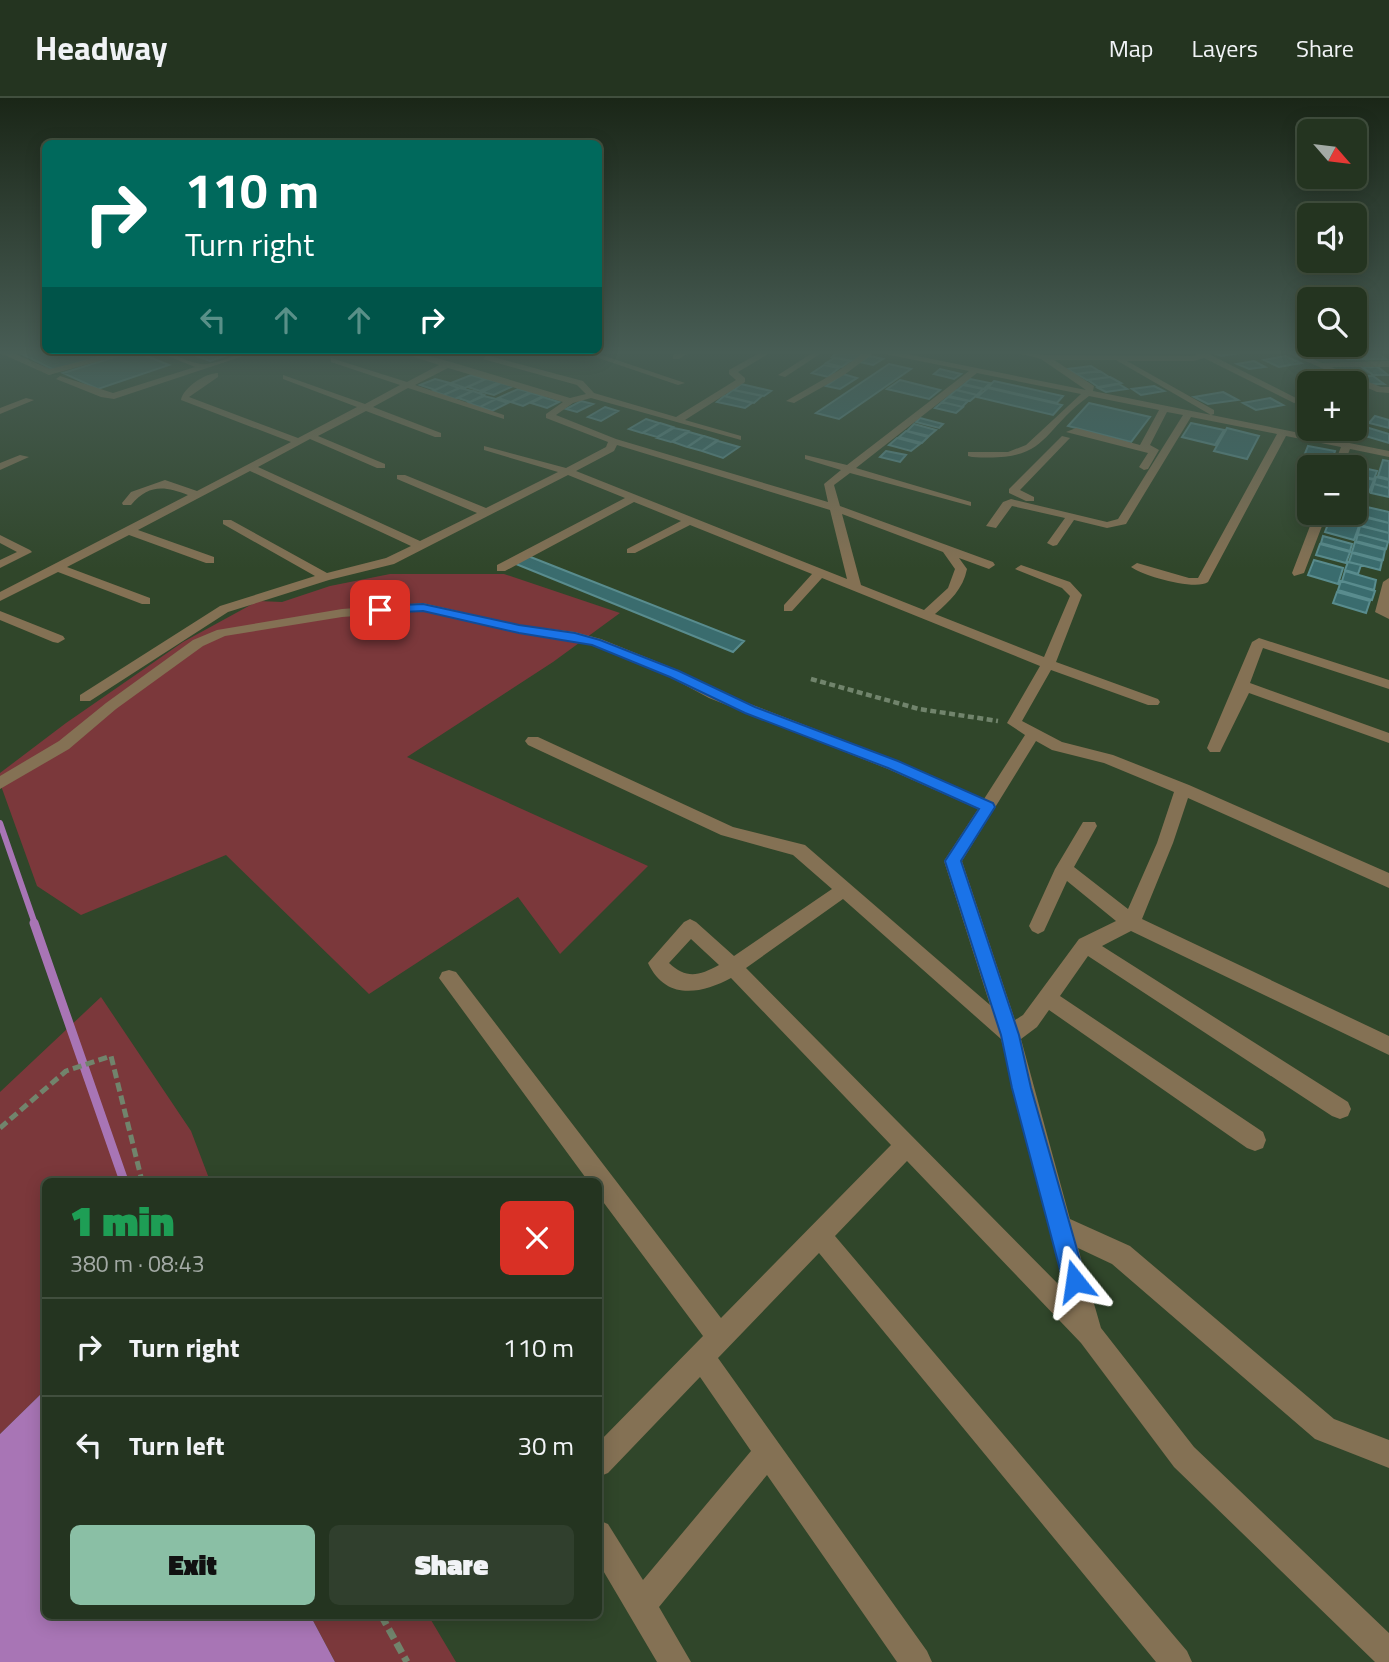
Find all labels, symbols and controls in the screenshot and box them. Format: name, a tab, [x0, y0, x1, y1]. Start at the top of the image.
text: Headway	[35, 23, 168, 73]
text: Map	[1109, 30, 1154, 66]
text: Layers	[1192, 30, 1258, 66]
text: Share	[1296, 30, 1354, 66]
north arrow	[1297, 119, 1367, 189]
map controls	[1297, 119, 1367, 525]
text: 110 m	[185, 152, 319, 227]
icon: right	[70, 168, 161, 259]
button: sound	[1297, 203, 1367, 273]
text: Turn right	[185, 220, 314, 268]
button: search	[1297, 287, 1367, 357]
icon: left	[194, 301, 232, 339]
icon: ahead	[267, 301, 305, 339]
icon: ahead	[340, 301, 378, 339]
icon: right	[413, 301, 451, 339]
button: +	[1297, 371, 1367, 441]
button: −	[1297, 455, 1367, 525]
pin	[350, 580, 410, 640]
icon: arrive	[361, 591, 399, 629]
text: 1 min	[70, 1188, 174, 1252]
button: close	[500, 1201, 574, 1275]
position arrow	[1038, 1244, 1112, 1318]
text: 380 m · 08:43	[70, 1246, 205, 1281]
icon: right	[70, 1328, 108, 1366]
text: Turn right	[129, 1328, 240, 1367]
text: 110 m	[503, 1328, 574, 1367]
icon: left	[70, 1426, 108, 1464]
text: Turn left	[129, 1426, 224, 1465]
text: 30 m	[517, 1426, 574, 1465]
button: Exit	[70, 1525, 315, 1605]
button: Share	[329, 1525, 574, 1605]

